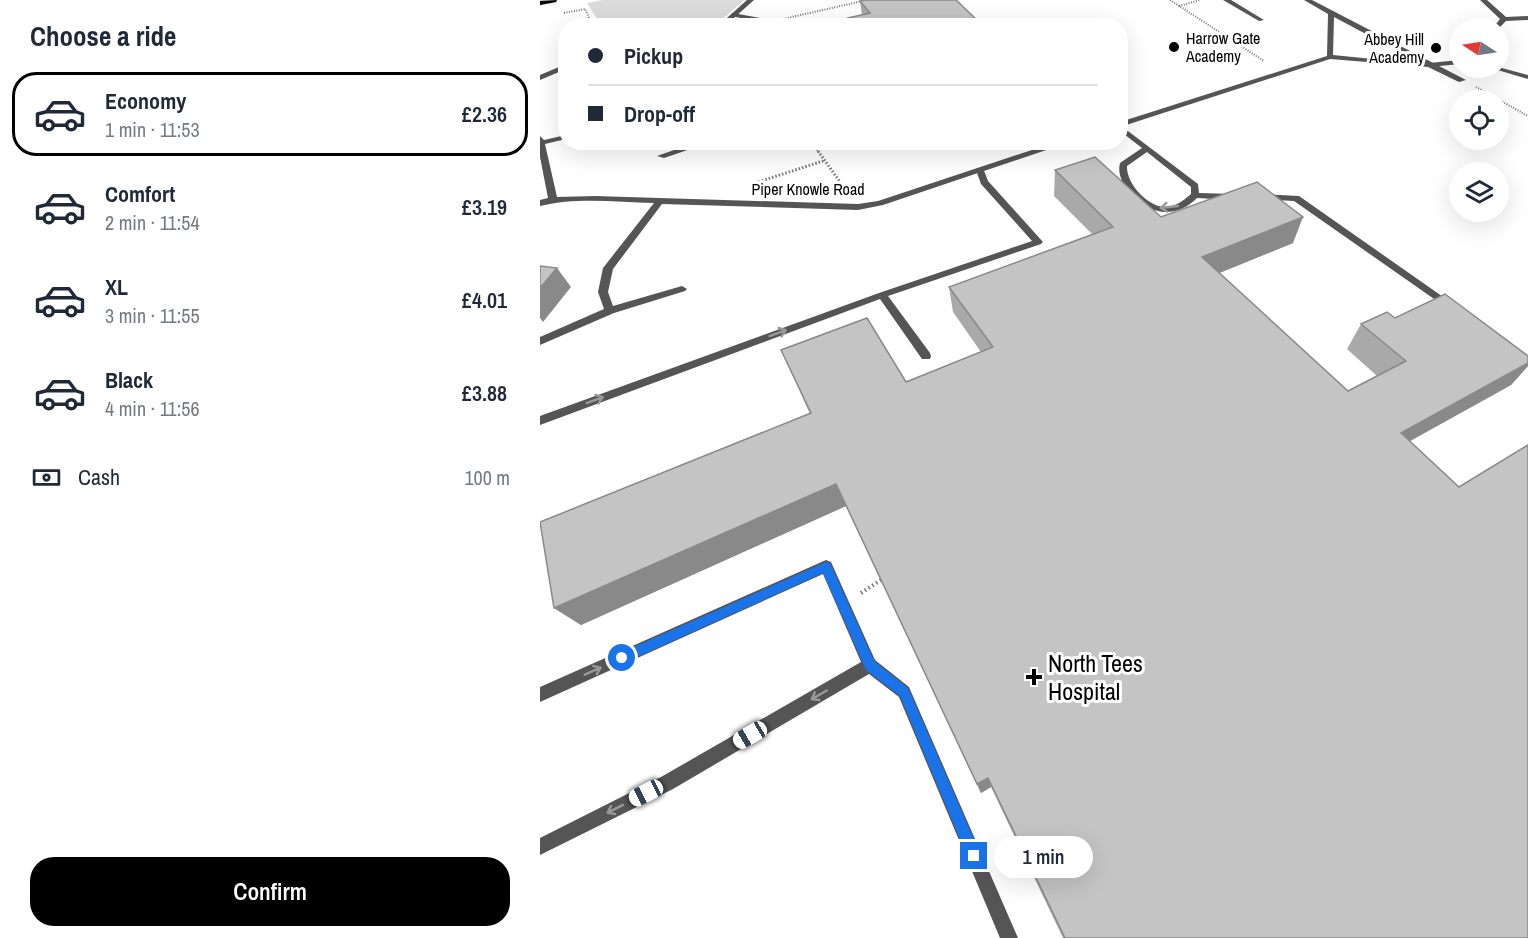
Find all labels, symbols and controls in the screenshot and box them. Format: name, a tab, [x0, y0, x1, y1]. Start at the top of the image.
text: Choose a ride	[30, 18, 176, 54]
north arrow	[1449, 18, 1509, 78]
map controls	[1449, 18, 1509, 222]
place label: Harrow Gate Academy	[1185, 27, 1260, 67]
place label: Abbey Hill Academy	[1363, 28, 1424, 68]
marker: Harrow Gate Academy	[1167, 40, 1181, 54]
text: Pickup	[624, 41, 683, 71]
marker: Abbey Hill Academy	[1429, 41, 1443, 55]
text: Economy	[105, 86, 186, 116]
icon: car	[33, 87, 87, 141]
button: locate	[1449, 90, 1509, 150]
text: £2.36	[462, 99, 507, 129]
text: Drop-off	[624, 99, 695, 129]
text: 1 min · 11:53	[105, 116, 200, 143]
button: layers	[1449, 162, 1509, 222]
street label: Piper Knowle Road	[751, 178, 865, 200]
text: Comfort	[105, 179, 175, 209]
icon: car	[33, 180, 87, 234]
text: £3.19	[462, 192, 507, 222]
one-way arrow	[1160, 202, 1180, 213]
text: 2 min · 11:54	[105, 209, 200, 236]
text: XL	[105, 272, 128, 302]
icon: car	[33, 273, 87, 327]
text: £4.01	[462, 285, 507, 315]
text: 3 min · 11:55	[105, 302, 200, 329]
one-way arrow	[768, 327, 787, 338]
text: Black	[105, 365, 153, 395]
icon: car	[33, 366, 87, 420]
text: £3.88	[462, 378, 507, 408]
one-way arrow	[585, 393, 603, 404]
text: 4 min · 11:56	[105, 395, 200, 422]
icon: cash	[30, 461, 63, 494]
text: Cash	[78, 462, 120, 492]
text: 100 m	[464, 464, 510, 491]
route start	[608, 644, 635, 671]
place label: North Tees Hospital	[1048, 647, 1143, 707]
one-way arrow	[584, 664, 602, 676]
marker: North Tees Hospital	[1025, 668, 1043, 686]
one-way arrow	[811, 689, 828, 701]
car	[730, 718, 770, 752]
car	[626, 777, 666, 809]
one-way arrow	[606, 804, 624, 815]
callout: 1 min	[995, 835, 1094, 877]
route end	[960, 842, 987, 869]
text: 1 min	[1022, 843, 1065, 870]
button: Confirm	[30, 857, 510, 926]

